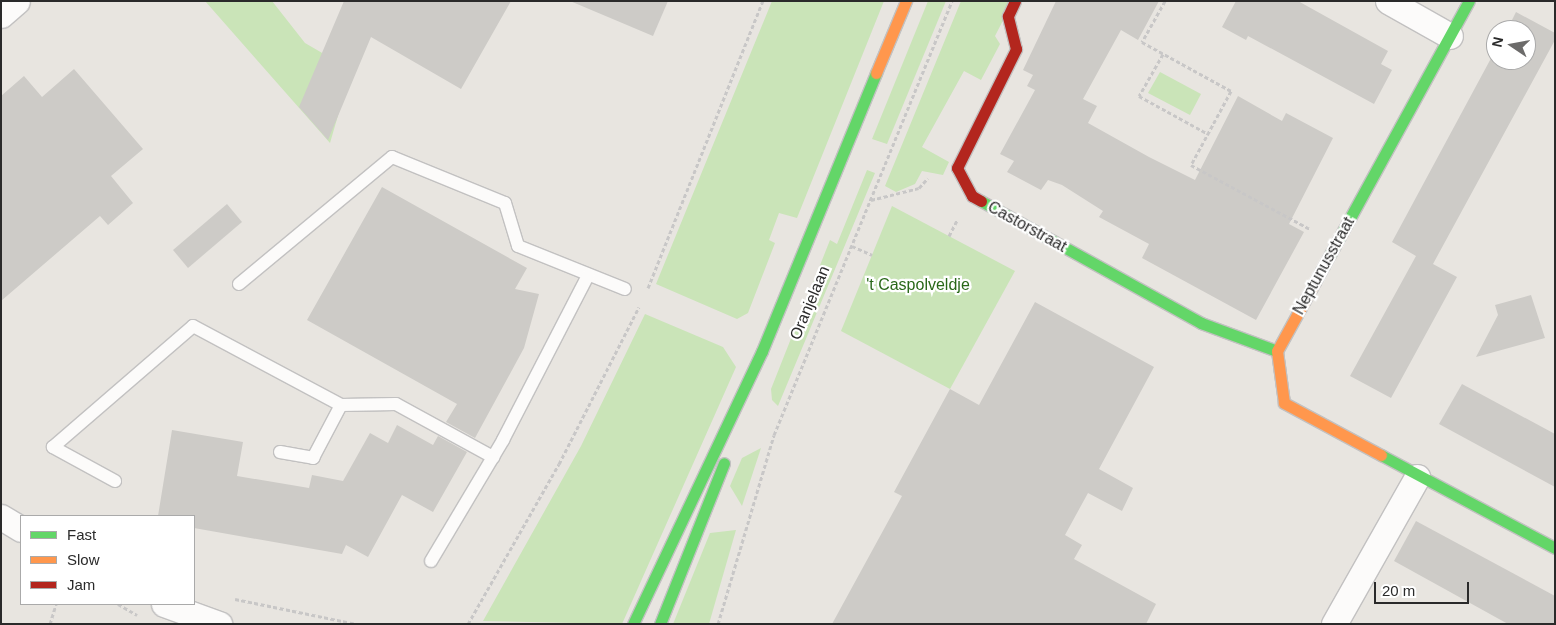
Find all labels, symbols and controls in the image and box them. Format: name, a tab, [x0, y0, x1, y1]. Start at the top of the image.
north arrow	[1486, 20, 1536, 70]
text: N	[1488, 35, 1506, 49]
street label: Castorstraat	[984, 197, 1070, 257]
street label: Neptunusstraat	[1289, 214, 1359, 318]
street label: Oranjelaan	[786, 263, 834, 343]
park label: 't Caspolveldje	[866, 275, 970, 295]
legend	[20, 515, 195, 605]
text: Fast	[67, 526, 96, 543]
text: Slow	[67, 551, 100, 568]
scale bar	[1376, 572, 1471, 604]
text: Jam	[67, 576, 95, 593]
text: 20 m	[1382, 582, 1415, 599]

